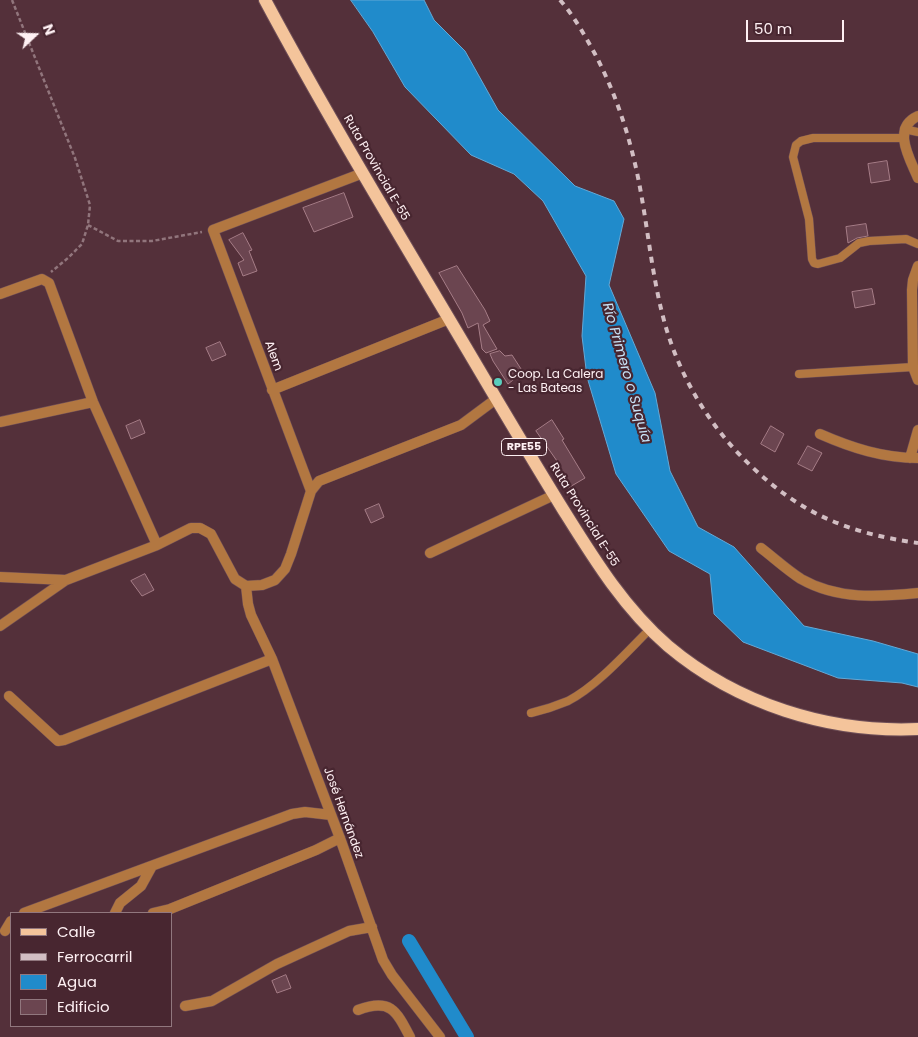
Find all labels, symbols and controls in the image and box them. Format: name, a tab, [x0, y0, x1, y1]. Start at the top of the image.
north arrow	[10, 10, 60, 60]
scale bar	[748, 10, 846, 42]
text: 50 m	[754, 18, 792, 39]
text: N	[38, 21, 60, 38]
street label: Ruta Provincial E-55	[340, 113, 412, 223]
water label: Río Primero o Suquía	[598, 301, 654, 445]
street label: Alem	[261, 339, 285, 373]
place label: Coop. La Calera - Las Bateas	[508, 368, 603, 396]
marker: Coop. La Calera - Las Bateas	[492, 376, 504, 388]
road number: RPE55	[502, 438, 546, 456]
street label: Ruta Provincial E-55	[546, 461, 622, 569]
street label: José Hernández	[320, 766, 366, 860]
legend	[10, 912, 172, 1027]
text: Calle	[57, 921, 95, 942]
text: Ferrocarril	[57, 946, 132, 967]
text: Agua	[57, 971, 97, 992]
text: Edificio	[57, 996, 110, 1017]

